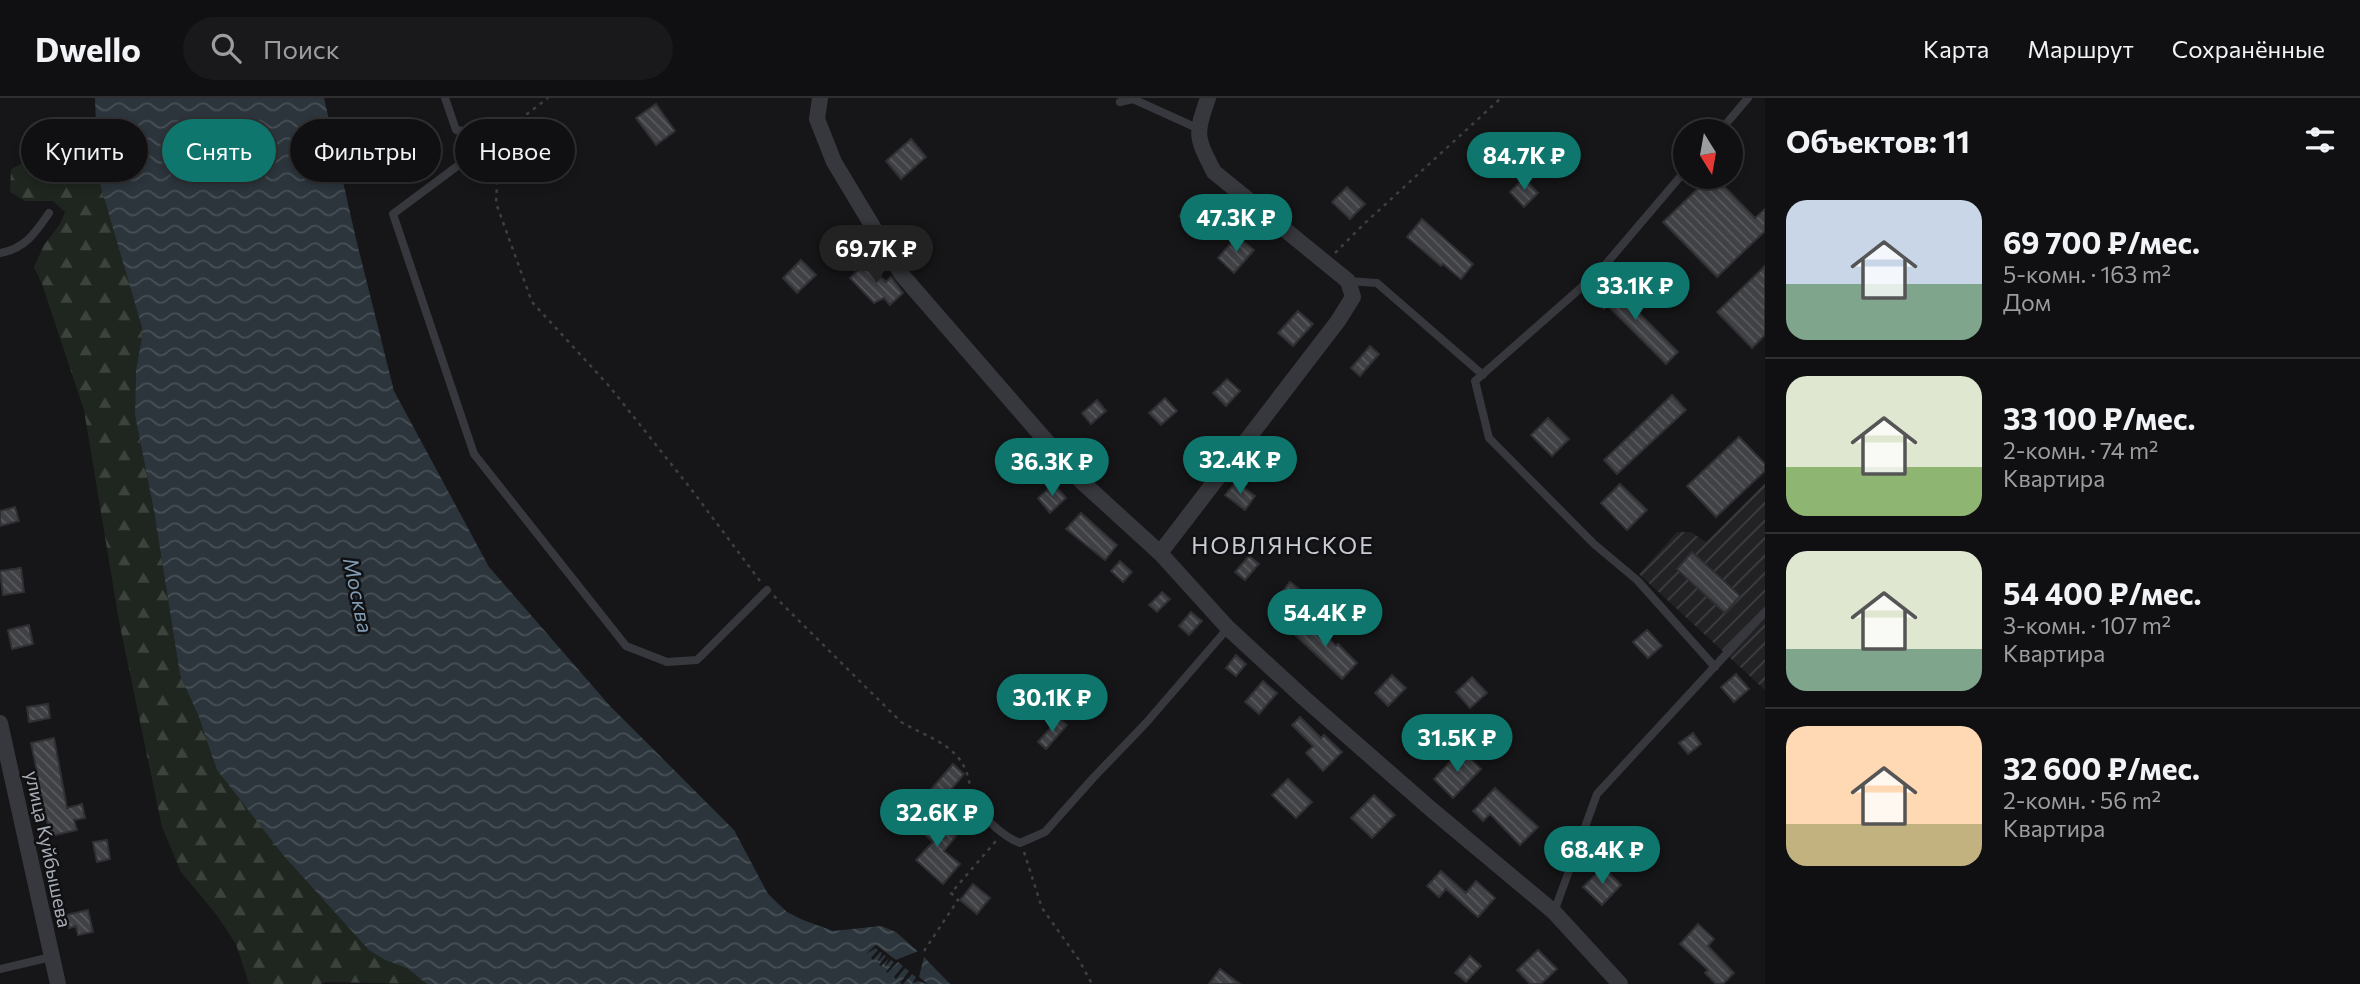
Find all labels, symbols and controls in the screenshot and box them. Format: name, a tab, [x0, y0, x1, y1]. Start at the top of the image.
search box	[183, 17, 673, 80]
text: Dwello	[35, 28, 141, 69]
icon: search	[207, 29, 245, 67]
text: Поиск	[263, 33, 340, 64]
text: Карта	[1923, 34, 1989, 63]
text: Маршрут	[2027, 34, 2134, 63]
text: Сохранённые	[2172, 34, 2325, 63]
chip: Купить	[21, 119, 148, 182]
chip: Снять	[162, 119, 276, 182]
chip: Фильтры	[290, 119, 441, 182]
chip: Новое	[455, 119, 575, 182]
north arrow	[1673, 119, 1743, 189]
map controls	[1673, 119, 1743, 189]
icon: filters	[2301, 121, 2339, 159]
text: Объектов: 11	[1786, 122, 1970, 159]
pin: 84.7K ₽	[1459, 132, 1589, 192]
text: 84.7K ₽	[1483, 141, 1565, 169]
pin: 47.3K ₽	[1171, 194, 1301, 254]
text: 47.3K ₽	[1196, 203, 1276, 231]
text: 69 700 ₽/мес.	[2003, 223, 2200, 260]
pin: 69.7K ₽	[811, 226, 941, 285]
icon: home	[1842, 228, 1926, 312]
text: 69.7K ₽	[835, 234, 917, 262]
text: 5-комн. · 163 m²	[2003, 260, 2171, 288]
pin: 33.1K ₽	[1570, 262, 1700, 322]
text: 33.1K ₽	[1597, 271, 1673, 299]
text: Дом	[2003, 288, 2051, 316]
text: 33 100 ₽/мес.	[2003, 399, 2195, 436]
icon: home	[1842, 404, 1926, 488]
pin: 32.4K ₽	[1175, 436, 1305, 496]
text: 2-комн. · 74 m²	[2003, 436, 2158, 464]
pin: 36.3K ₽	[987, 438, 1117, 498]
text: 32.4K ₽	[1199, 445, 1281, 473]
text: 36.3K ₽	[1011, 447, 1093, 475]
text: Квартира	[2003, 464, 2105, 492]
district label: НОВЛЯНСКОЕ	[1191, 531, 1375, 559]
water label: Москва	[339, 555, 379, 635]
text: 54 400 ₽/мес.	[2003, 574, 2201, 611]
icon: home	[1842, 579, 1926, 663]
pin: 54.4K ₽	[1260, 589, 1390, 649]
text: 54.4K ₽	[1283, 598, 1367, 626]
text: 3-комн. · 107 m²	[2003, 611, 2171, 639]
text: Квартира	[2003, 639, 2105, 667]
pin: 30.1K ₽	[987, 674, 1117, 734]
text: 30.1K ₽	[1013, 683, 1091, 711]
pin: 31.5K ₽	[1392, 714, 1522, 774]
text: 31.5K ₽	[1418, 723, 1496, 751]
text: 32 600 ₽/мес.	[2003, 749, 2200, 786]
icon: home	[1842, 754, 1926, 838]
street label: улица Куйбышева	[21, 769, 77, 929]
text: 2-комн. · 56 m²	[2003, 786, 2161, 814]
pin: 32.6K ₽	[872, 790, 1002, 849]
text: 32.6K ₽	[896, 798, 978, 826]
text: Квартира	[2003, 814, 2105, 842]
pin: 68.4K ₽	[1537, 826, 1667, 886]
text: 68.4K ₽	[1560, 835, 1644, 863]

